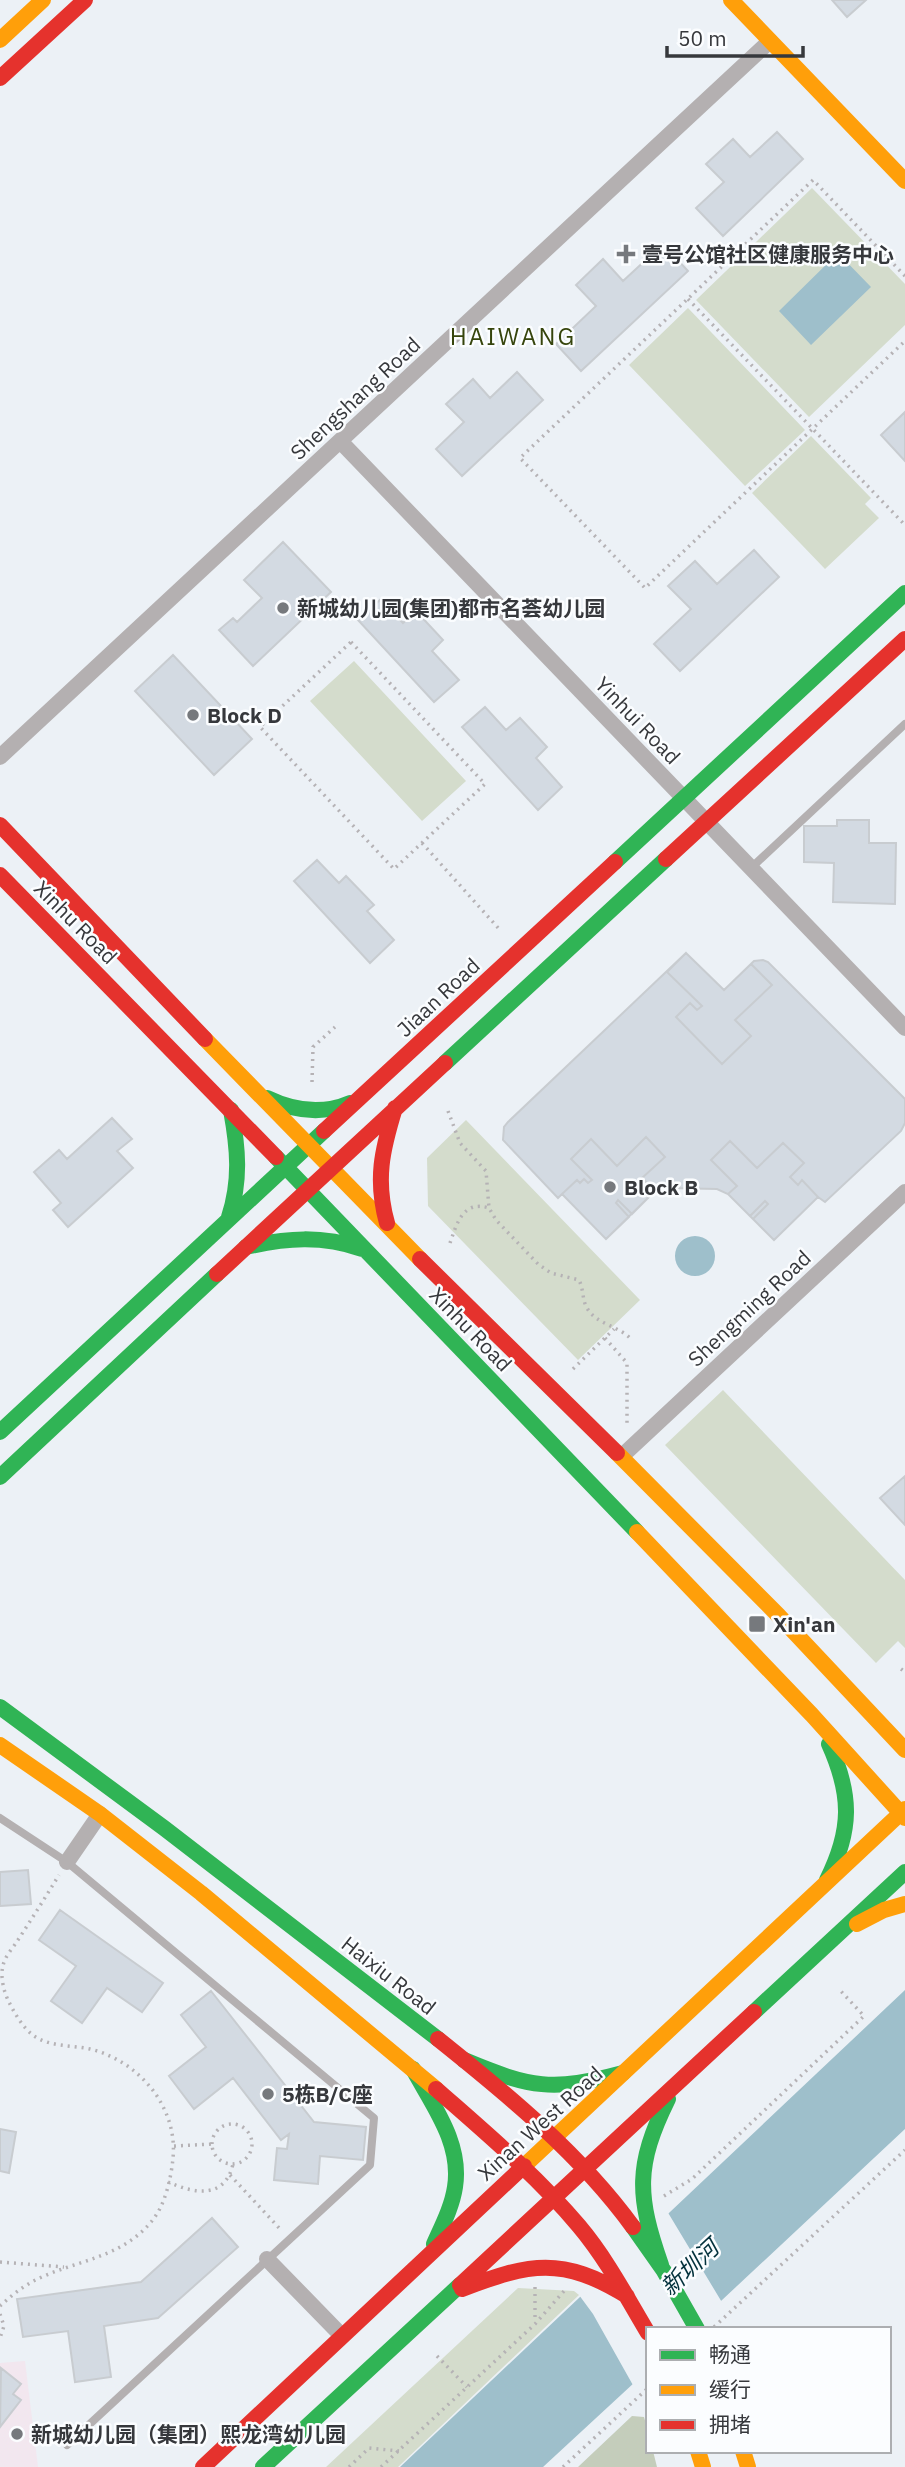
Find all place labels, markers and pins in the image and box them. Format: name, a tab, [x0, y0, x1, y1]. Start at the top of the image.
place label: 壹号公馆社区健康服务中心	[642, 240, 894, 268]
marker: 壹号公馆社区健康服务中心	[616, 244, 636, 264]
place label: 新城幼儿园(集团)都市名荟幼儿园	[297, 594, 605, 622]
marker: 新城幼儿园(集团)都市名荟幼儿园	[275, 600, 291, 616]
place label: Block D	[207, 701, 282, 729]
marker: Block D	[185, 707, 201, 723]
place label: Block B	[624, 1173, 698, 1201]
marker: Block B	[602, 1179, 618, 1195]
place label: Xin'an	[773, 1610, 835, 1638]
marker: Xin'an	[747, 1614, 767, 1634]
place label: 5栋B/C座	[282, 2080, 373, 2108]
marker: 5栋B/C座	[260, 2086, 276, 2102]
place label: 新城幼儿园（集团）熙龙湾幼儿园	[31, 2420, 346, 2448]
marker: 新城幼儿园（集团）熙龙湾幼儿园	[9, 2426, 25, 2442]

